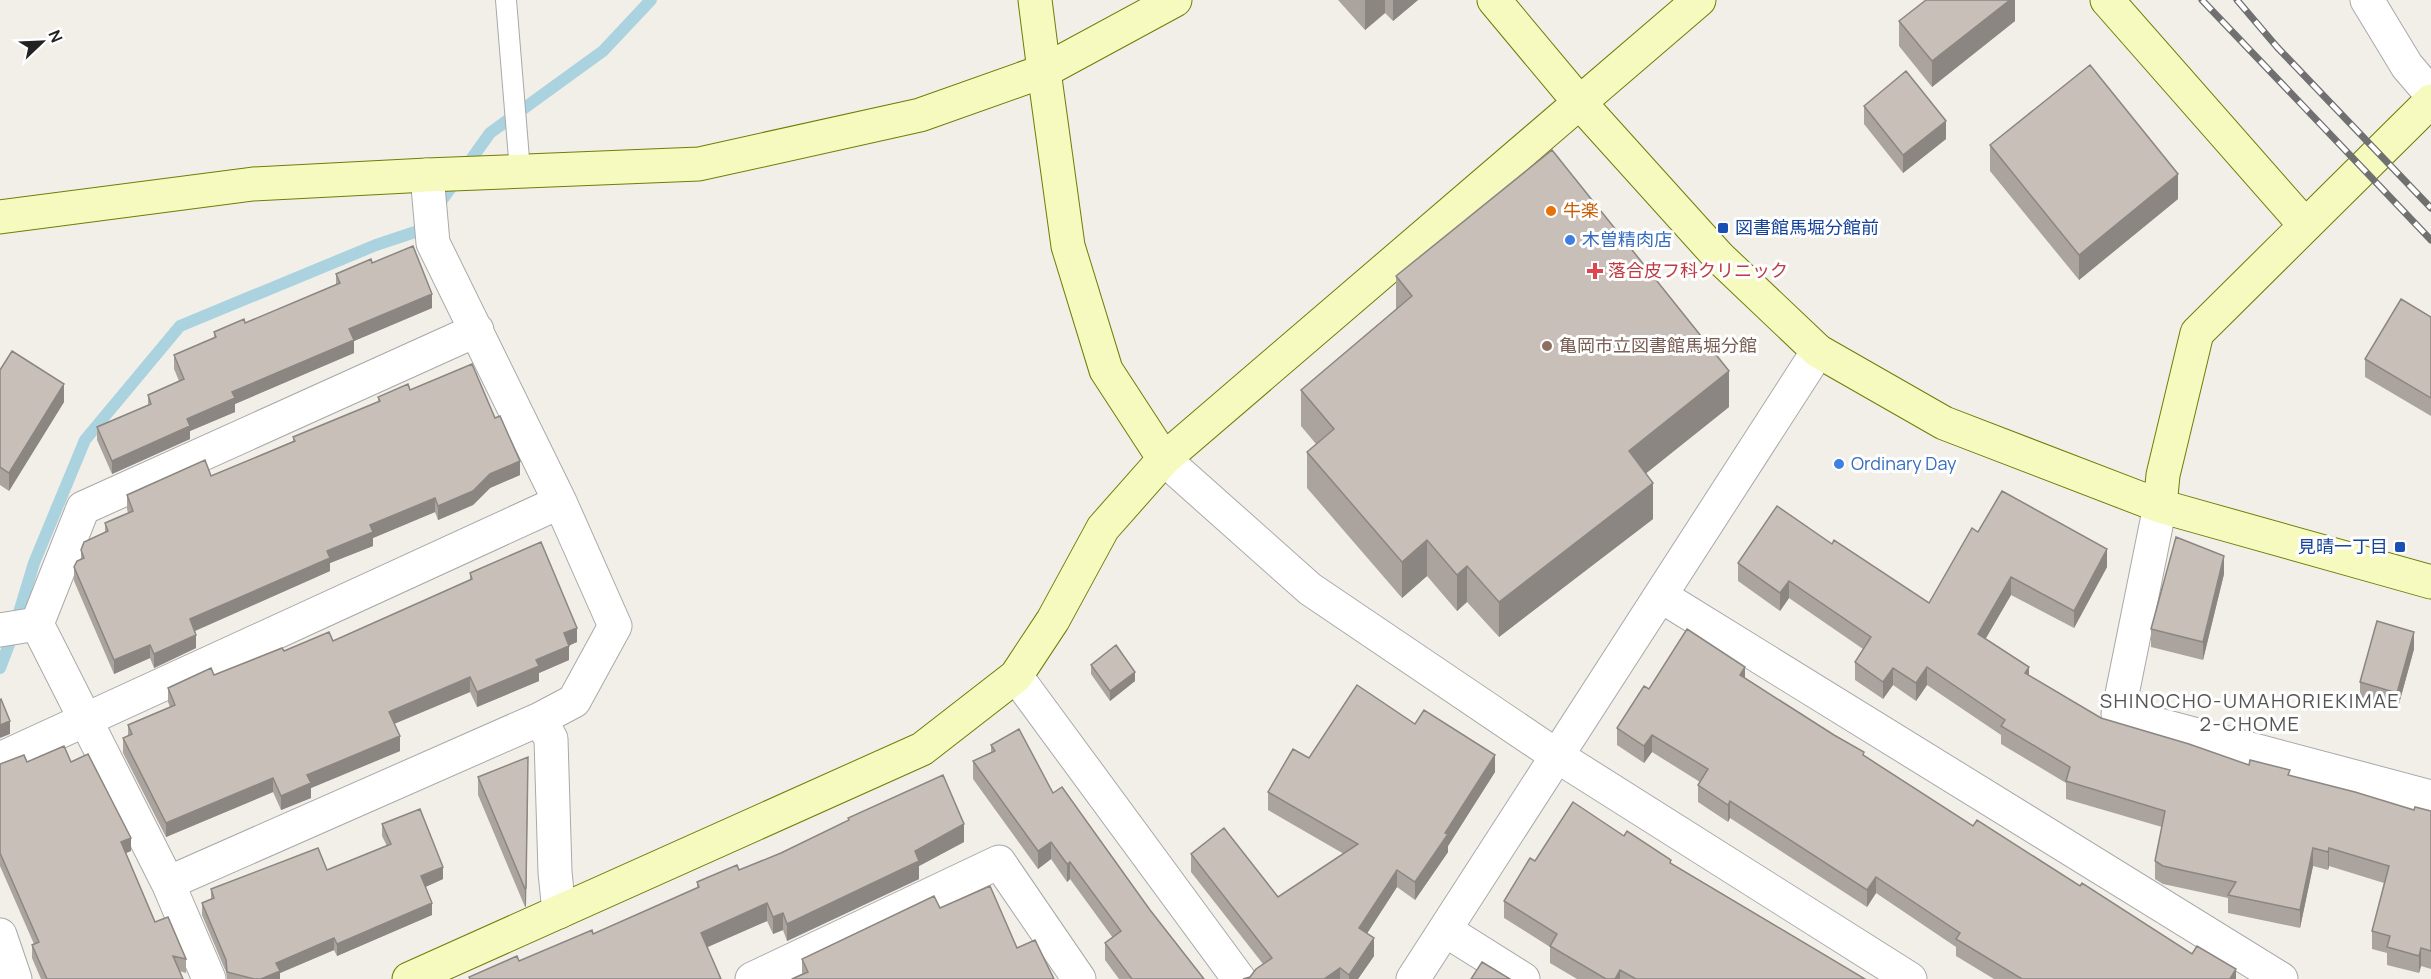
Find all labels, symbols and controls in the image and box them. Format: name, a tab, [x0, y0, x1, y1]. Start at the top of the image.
north arrow	[12, 12, 72, 72]
text: N	[43, 27, 68, 46]
place label: 牛楽	[1563, 198, 1599, 222]
marker: 牛楽	[1544, 204, 1558, 218]
place label: 図書館馬堀分館前	[1735, 215, 1879, 239]
marker: 図書館馬堀分館前	[1716, 221, 1730, 235]
place label: 木曽精肉店	[1582, 227, 1672, 251]
marker: 木曽精肉店	[1563, 233, 1577, 247]
place label: 落合皮フ科クリニック	[1608, 258, 1788, 282]
marker: 落合皮フ科クリニック	[1586, 262, 1604, 280]
place label: 亀岡市立図書館馬堀分館	[1559, 333, 1757, 357]
marker: 亀岡市立図書館馬堀分館	[1540, 339, 1554, 353]
place label: Ordinary Day	[1851, 451, 1957, 475]
marker: Ordinary Day	[1832, 457, 1846, 471]
place label: 見晴一丁目	[2298, 534, 2388, 558]
marker: 見晴一丁目	[2393, 540, 2407, 554]
district label: SHINOCHO-UMAHORIEKIMAE 2-CHOME	[2100, 687, 2400, 737]

